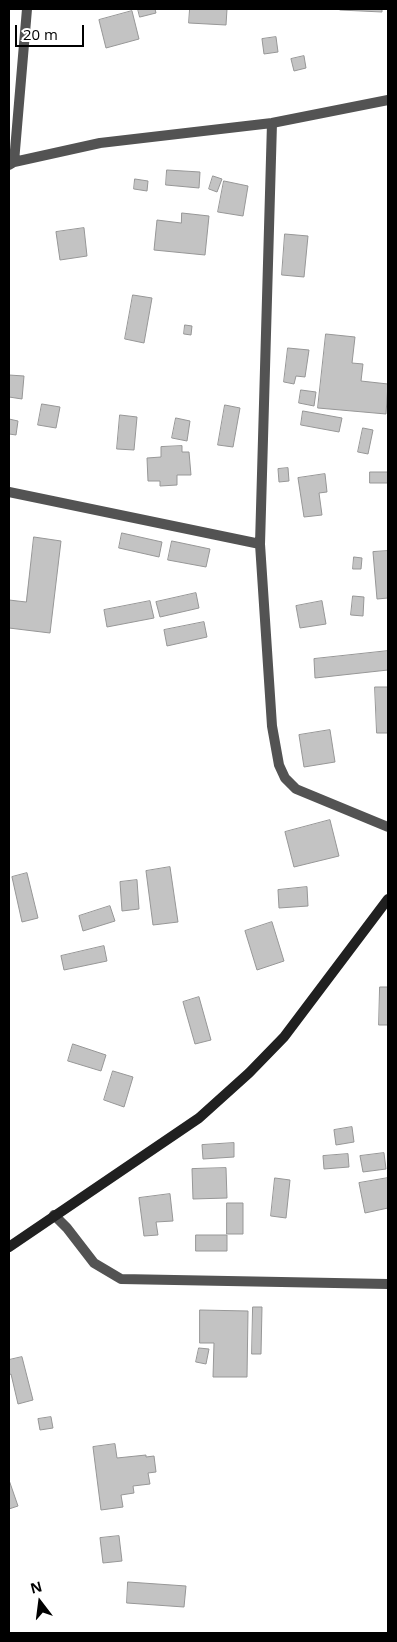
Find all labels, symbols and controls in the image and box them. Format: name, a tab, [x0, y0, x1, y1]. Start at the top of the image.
scale bar	[18, 15, 86, 47]
text: 20 m	[23, 24, 58, 44]
text: N	[28, 1576, 44, 1598]
north arrow	[15, 1577, 65, 1627]

